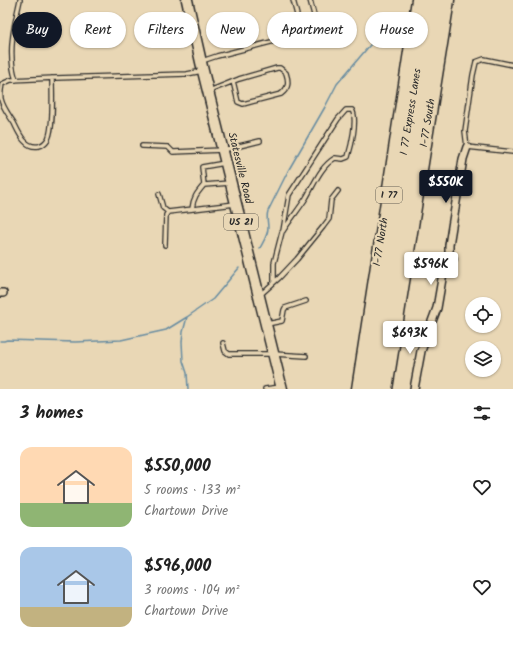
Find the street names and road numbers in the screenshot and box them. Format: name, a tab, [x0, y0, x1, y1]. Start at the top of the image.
street label: I 77 Express Lanes	[395, 67, 427, 157]
street label: I-77 South	[415, 97, 441, 149]
street label: Statesville Road	[222, 130, 258, 206]
road number: I 77	[376, 187, 402, 203]
road number: US 21	[224, 214, 258, 230]
street label: I-77 North	[368, 216, 394, 268]

